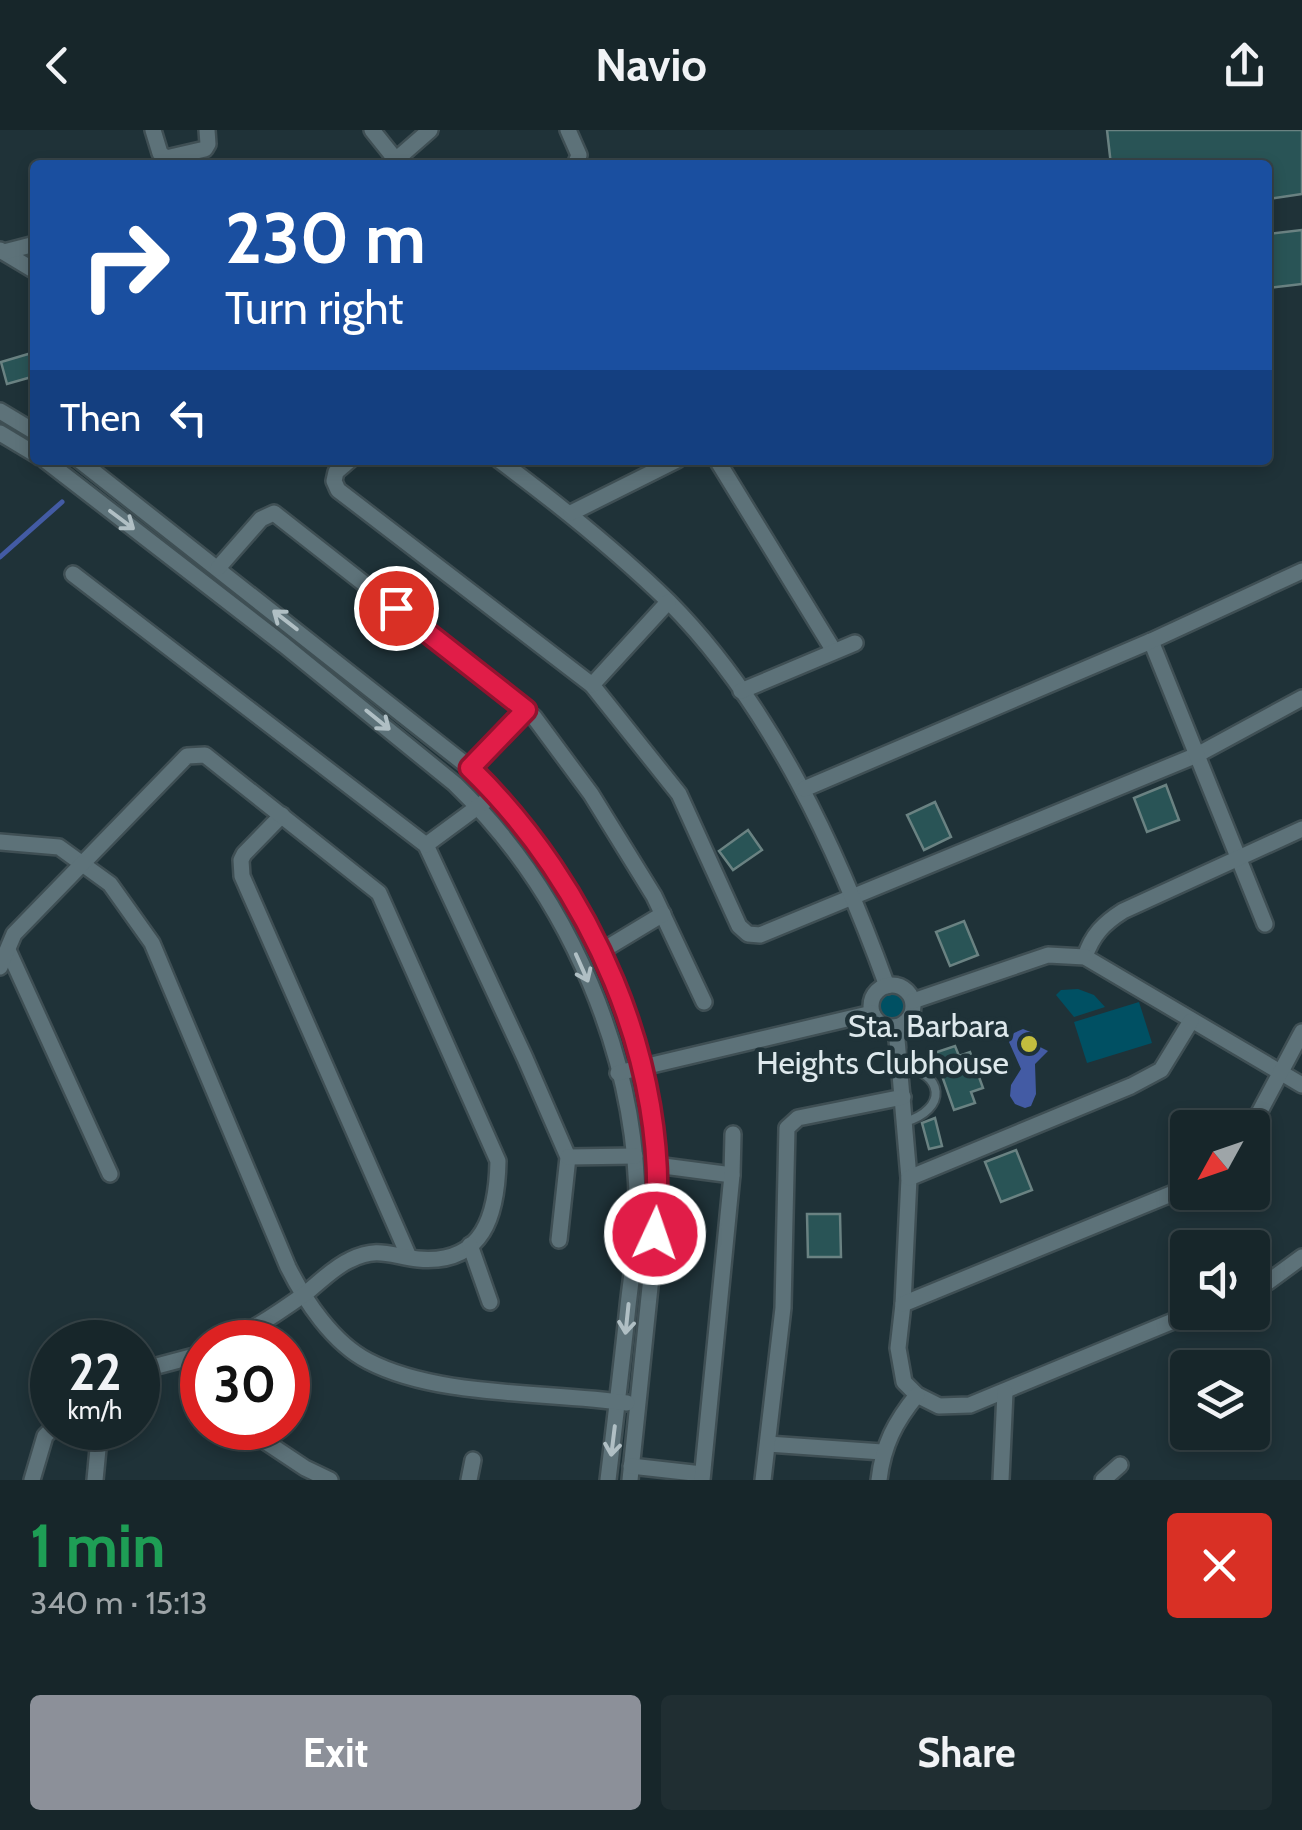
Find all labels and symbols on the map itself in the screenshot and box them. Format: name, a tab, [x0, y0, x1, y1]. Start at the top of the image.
one-way arrow	[108, 509, 135, 530]
pin	[354, 566, 439, 651]
one-way arrow	[272, 609, 298, 631]
one-way arrow	[365, 709, 391, 731]
one-way arrow	[574, 952, 592, 982]
place label: Sta. Barbara Heights Clubhouse	[756, 1006, 1010, 1082]
marker: Sta. Barbara Heights Clubhouse	[1018, 1033, 1040, 1055]
north arrow	[1170, 1110, 1270, 1210]
position arrow	[603, 1182, 707, 1286]
one-way arrow	[617, 1302, 636, 1334]
speed limit sign: 30	[180, 1320, 310, 1450]
one-way arrow	[603, 1424, 622, 1456]

